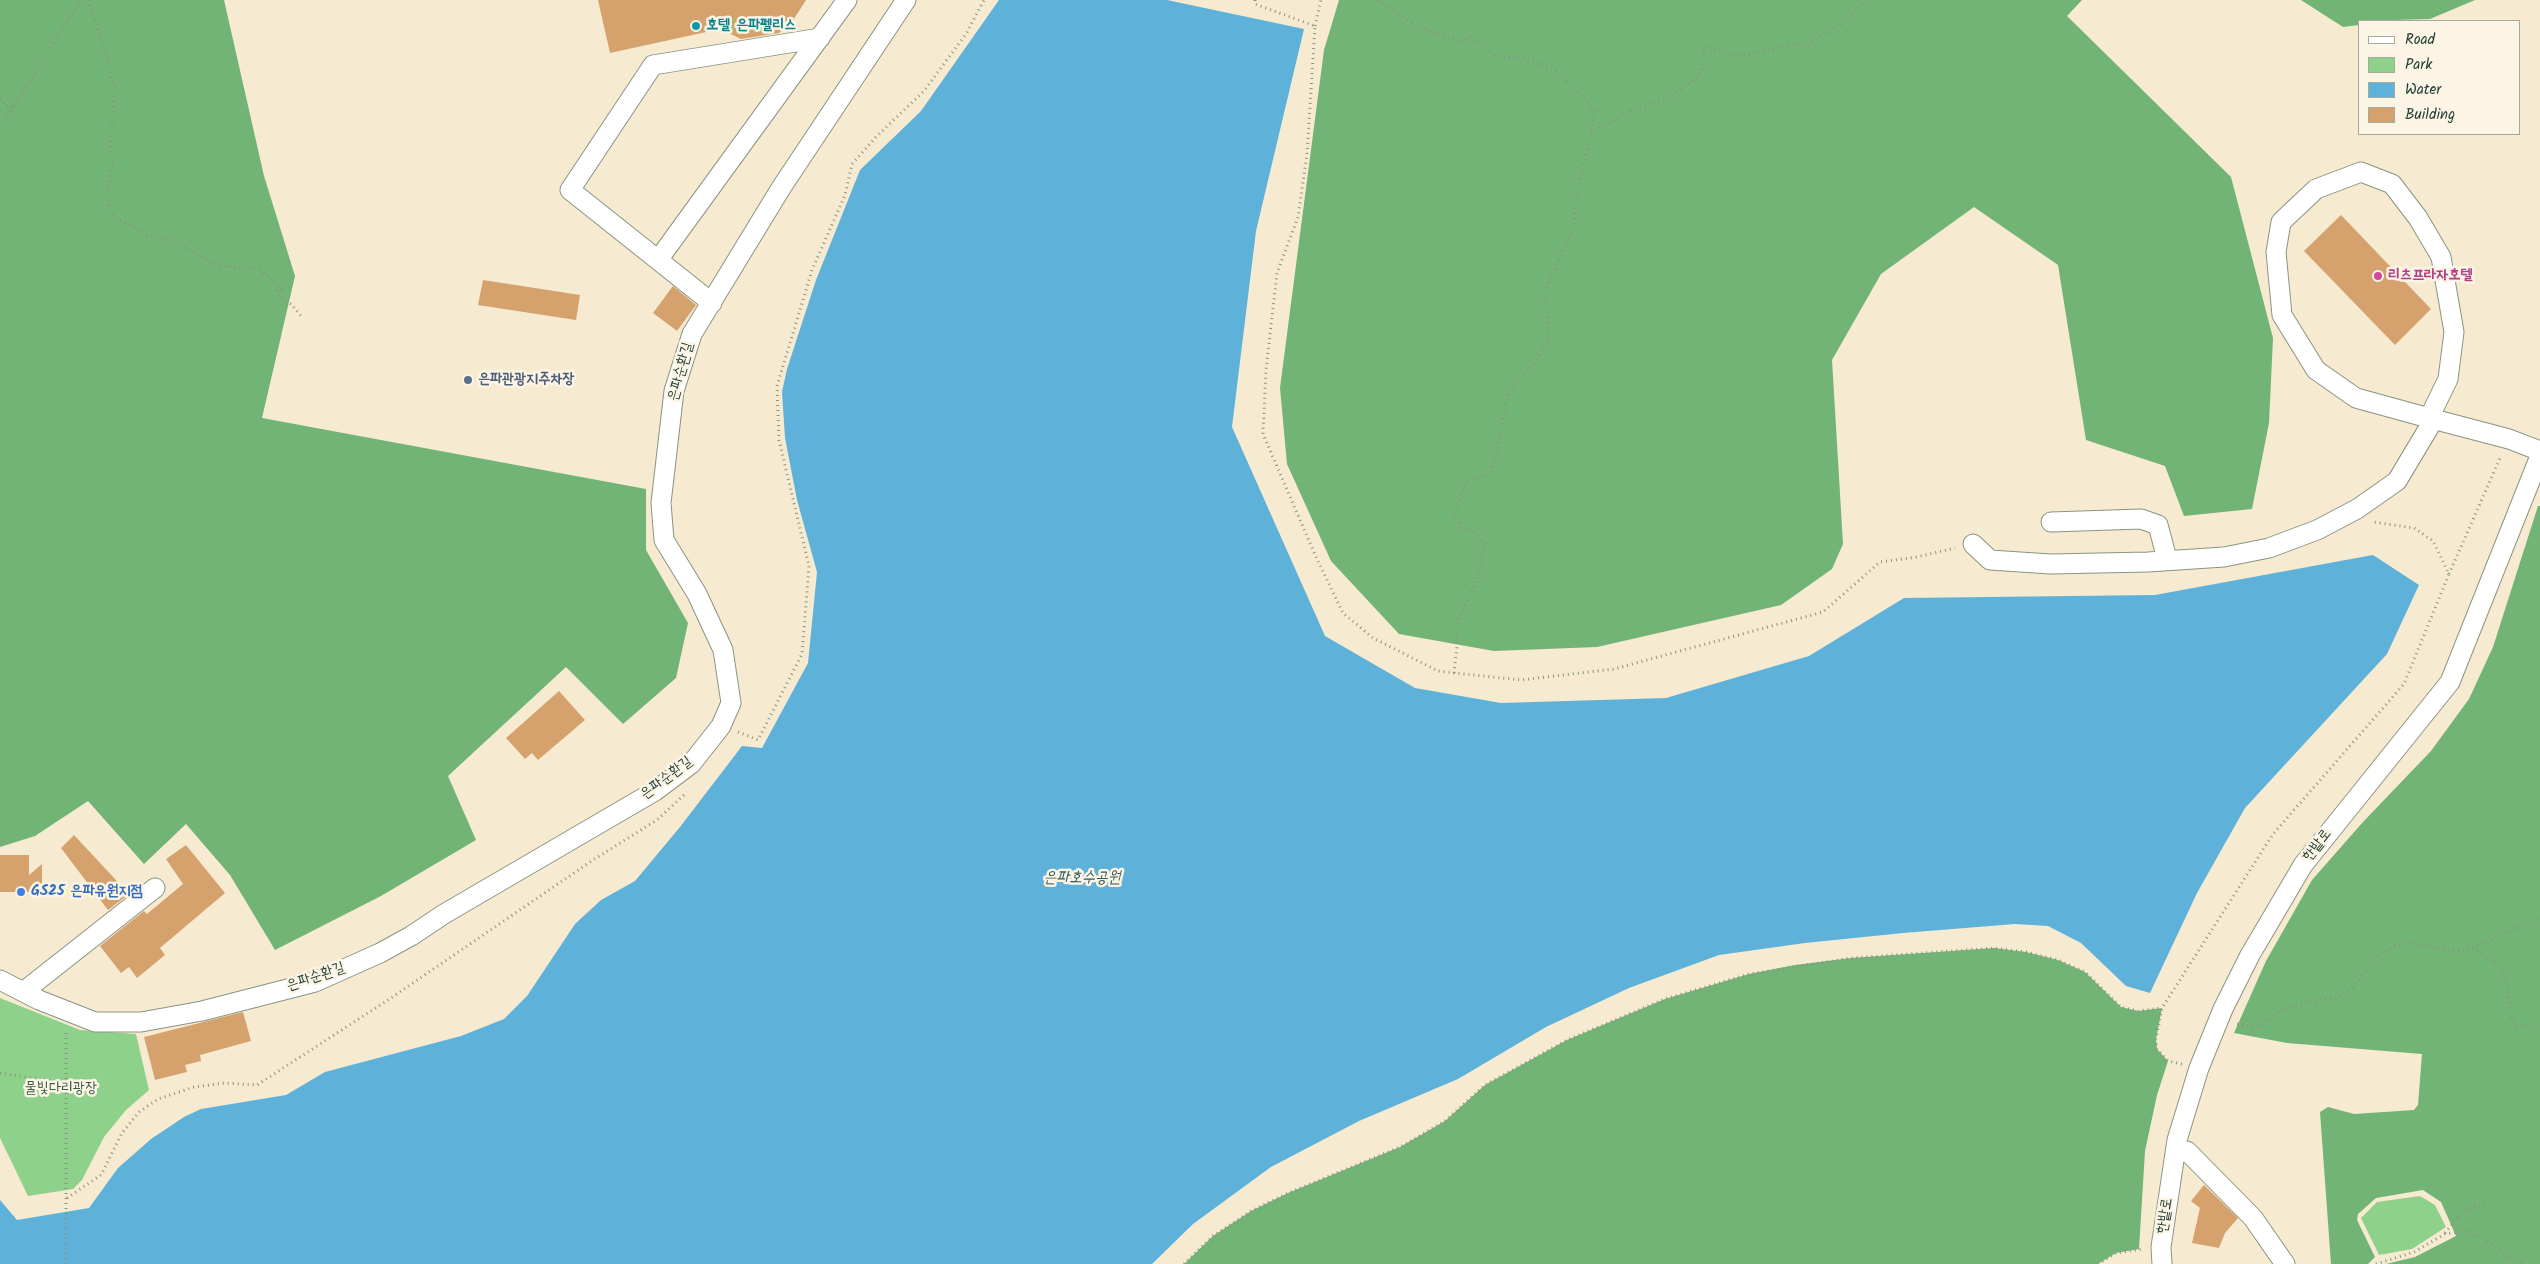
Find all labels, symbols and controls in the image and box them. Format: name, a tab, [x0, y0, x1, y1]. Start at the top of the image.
place label: 호텔 은파펠리스	[706, 17, 796, 35]
marker: 호텔 은파펠리스	[690, 20, 702, 32]
legend	[2358, 20, 2520, 135]
text: Road	[2405, 28, 2435, 52]
text: Park	[2405, 53, 2432, 77]
text: Water	[2405, 78, 2441, 102]
text: Building	[2405, 103, 2455, 127]
place label: 리츠프라자호텔	[2388, 267, 2472, 285]
marker: 리츠프라자호텔	[2372, 270, 2384, 282]
street label: 은파순환길	[665, 341, 699, 403]
place label: 은파관광지주차장	[478, 371, 575, 389]
marker: 은파관광지주차장	[462, 374, 474, 386]
street label: 은파순환길	[637, 754, 697, 804]
street label: 한밭로	[2300, 826, 2336, 866]
water label: 은파호수공원	[1043, 869, 1121, 889]
place label: GS25 은파유원지점	[31, 883, 143, 901]
marker: GS25 은파유원지점	[15, 886, 27, 898]
street label: 은파순환길	[285, 960, 347, 996]
park label: 물빛다리광장	[25, 1080, 97, 1098]
street label: 한밭로	[2154, 1197, 2178, 1235]

